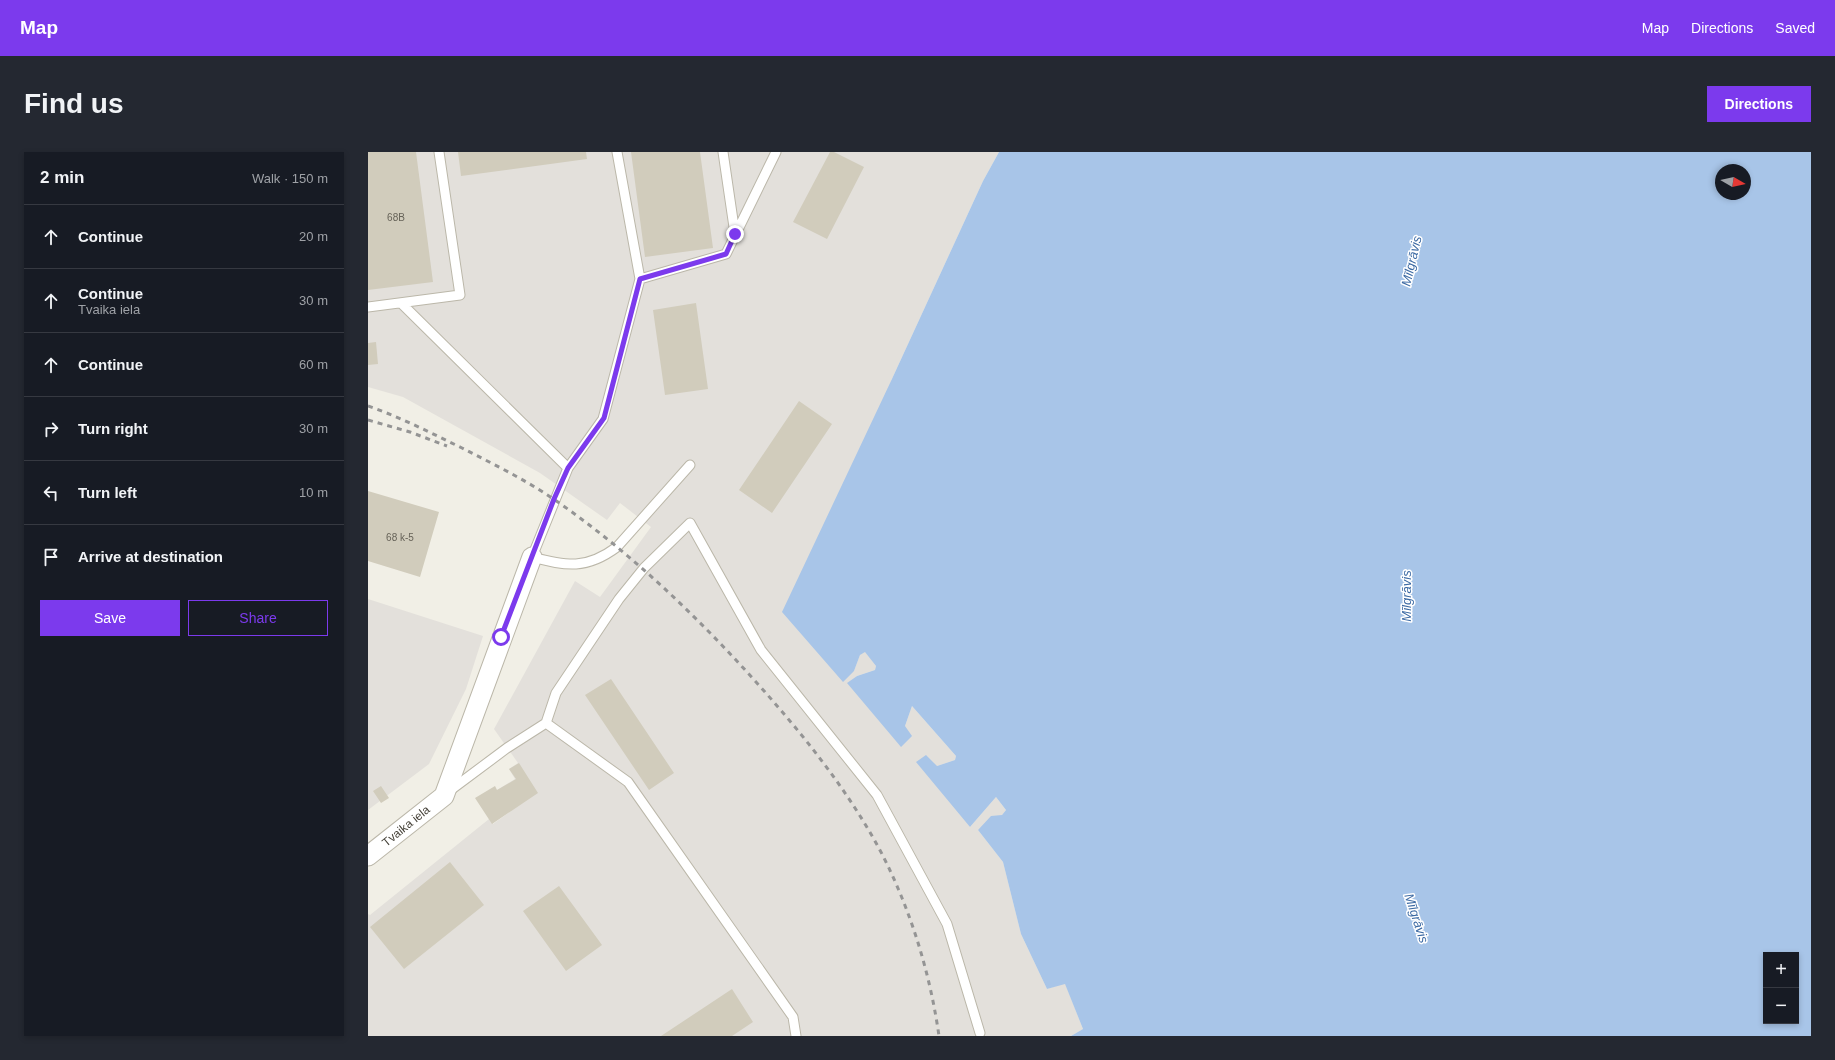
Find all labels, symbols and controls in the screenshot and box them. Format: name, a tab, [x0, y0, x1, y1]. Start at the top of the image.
text: Map	[20, 17, 58, 38]
text: Map	[1642, 20, 1669, 36]
text: Directions	[1691, 20, 1753, 36]
text: Saved	[1775, 20, 1815, 36]
button: Directions	[1707, 86, 1811, 122]
text: Find us	[24, 88, 124, 119]
north arrow	[1715, 164, 1751, 200]
text: 2 min	[40, 168, 84, 187]
text: Walk · 150 m	[252, 171, 328, 186]
house number: 68B	[387, 212, 405, 223]
route end	[726, 225, 744, 243]
icon: ahead	[40, 226, 62, 248]
text: Continue	[78, 228, 143, 245]
text: 20 m	[299, 229, 328, 244]
water label: Mīlgrāvis	[1398, 234, 1425, 288]
text: Continue	[78, 285, 143, 302]
icon: ahead	[40, 290, 62, 312]
text: 30 m	[299, 293, 328, 308]
text: Tvaika iela	[78, 302, 140, 317]
icon: ahead	[40, 354, 62, 376]
text: Continue	[78, 356, 143, 373]
text: 60 m	[299, 357, 328, 372]
icon: right	[40, 418, 62, 440]
text: Turn right	[78, 420, 148, 437]
text: 30 m	[299, 421, 328, 436]
icon: left	[40, 482, 62, 504]
text: Turn left	[78, 484, 137, 501]
text: 10 m	[299, 485, 328, 500]
house number: 68 k-5	[386, 532, 414, 543]
icon: arrive	[40, 546, 62, 568]
text: Arrive at destination	[78, 548, 223, 565]
water label: Mīlgrāvis	[1399, 570, 1414, 622]
button: Save	[40, 600, 180, 636]
button: Share	[188, 600, 328, 636]
route start	[492, 628, 510, 646]
street label: Tvaika iela	[379, 802, 433, 849]
water label: Mīlgrāvis	[1401, 891, 1432, 945]
map controls	[1763, 952, 1799, 1024]
button: +	[1763, 952, 1799, 988]
button: −	[1763, 988, 1799, 1024]

